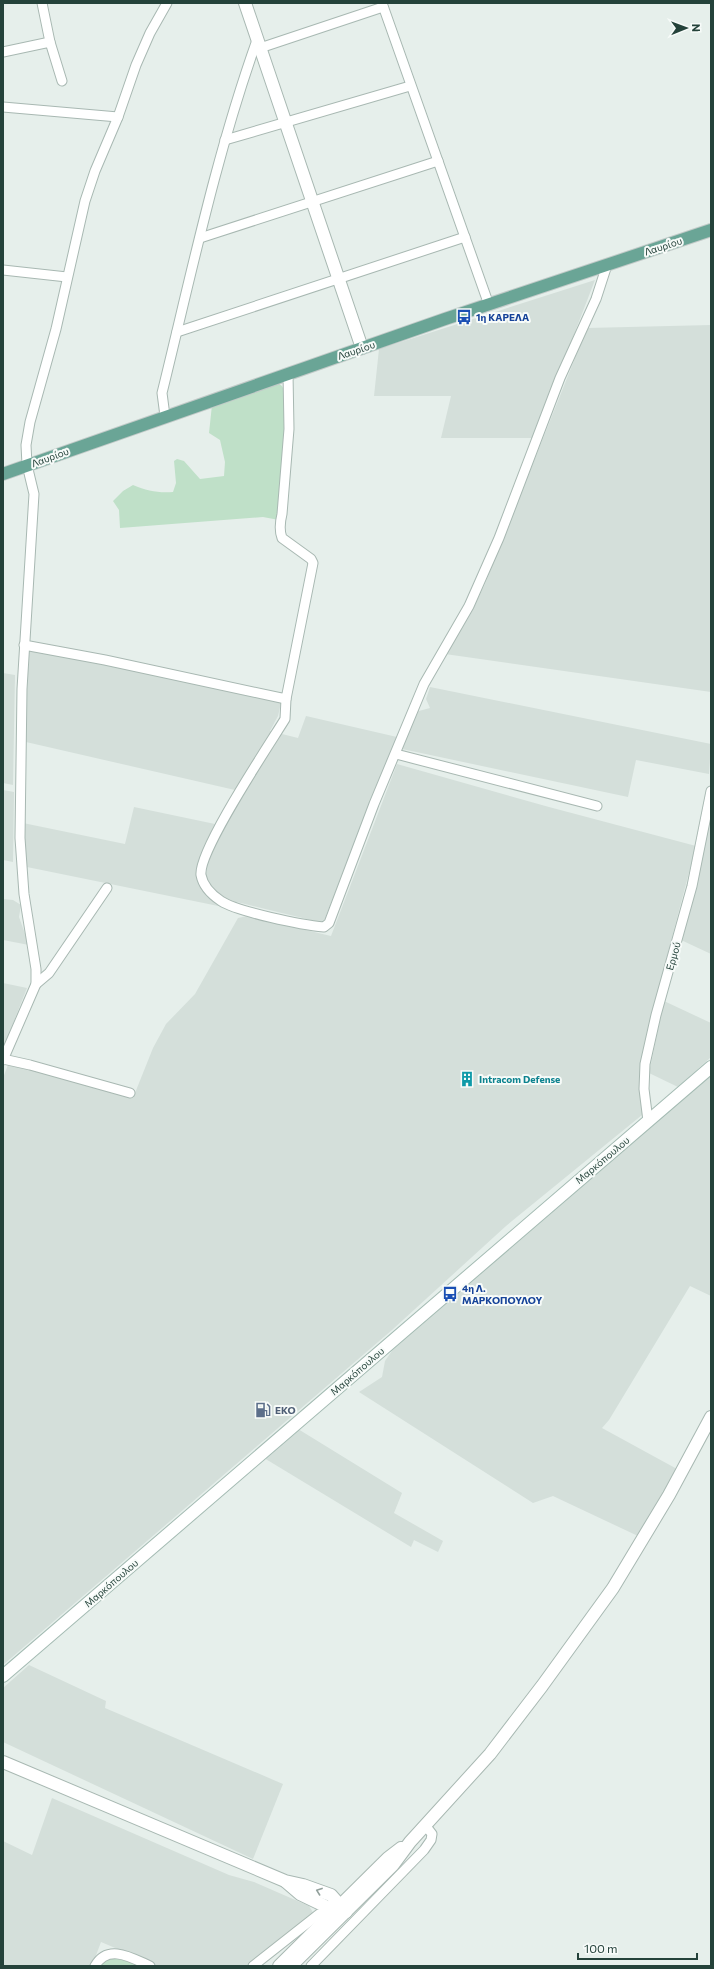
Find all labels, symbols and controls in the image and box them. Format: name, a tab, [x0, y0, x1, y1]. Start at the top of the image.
north arrow	[666, 8, 706, 48]
text: N	[690, 24, 703, 32]
street label: Λαυρίου	[643, 234, 684, 258]
bus stop icon: 1η ΚΑΡΕΛΑ	[455, 308, 473, 326]
place label: 1η ΚΑΡΕΛΑ	[476, 311, 529, 323]
street label: Λαυρίου	[336, 338, 377, 362]
street label: Λαυρίου	[30, 445, 71, 469]
street label: Ερμού	[663, 940, 683, 972]
building icon: Intracom Defense	[458, 1070, 476, 1088]
place label: Intracom Defense	[479, 1073, 560, 1085]
street label: Μαρκόπουλου	[572, 1134, 632, 1186]
place label: 4η Λ. ΜΑΡΚΟΠΟΥΛΟΥ	[462, 1282, 543, 1306]
bus stop icon: 4η Λ. ΜΑΡΚΟΠΟΥΛΟΥ	[441, 1285, 459, 1303]
street label: Μαρκόπουλου	[328, 1344, 387, 1398]
fuel station icon: EKO	[254, 1401, 272, 1419]
place label: EKO	[275, 1404, 296, 1416]
street label: Μαρκόπουλου	[82, 1556, 141, 1610]
one-way arrow	[316, 1887, 323, 1895]
scale bar	[578, 1935, 697, 1961]
text: 100 m	[584, 1941, 618, 1955]

